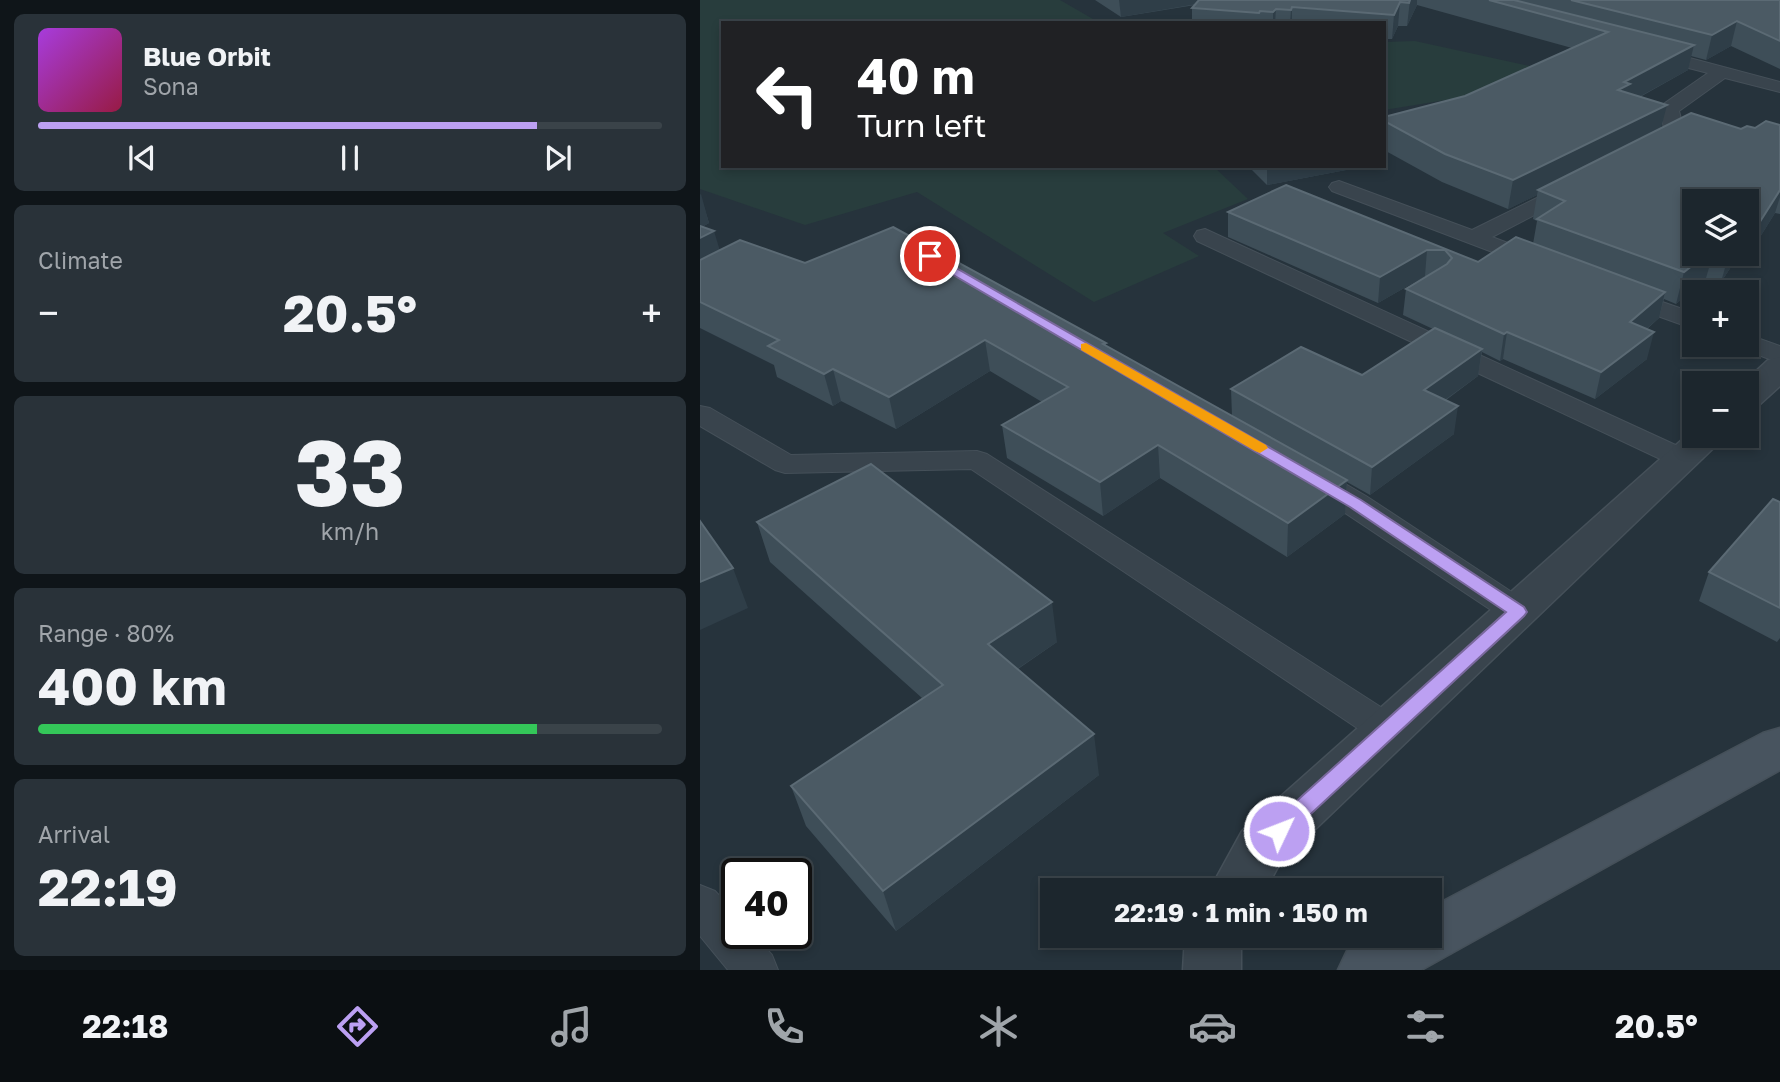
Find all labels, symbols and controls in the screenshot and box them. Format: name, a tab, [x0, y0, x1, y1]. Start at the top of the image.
text: Blue Orbit	[143, 41, 271, 72]
text: 40 m	[857, 46, 975, 105]
icon: left	[742, 49, 833, 140]
text: Sona	[143, 72, 199, 100]
text: Turn left	[857, 106, 986, 144]
icon: previous	[123, 139, 161, 177]
icon: pause	[331, 139, 369, 177]
icon: next	[539, 139, 577, 177]
map controls	[1682, 189, 1759, 448]
button: layers	[1682, 189, 1759, 266]
pin	[900, 226, 960, 286]
icon: arrive	[911, 237, 949, 275]
text: Climate	[38, 246, 123, 274]
button: +	[1682, 280, 1759, 357]
text: 20.5°	[283, 281, 417, 343]
text: −	[38, 290, 59, 335]
text: +	[641, 290, 662, 335]
button: −	[1682, 371, 1759, 448]
text: 33	[294, 417, 406, 526]
text: km/h	[321, 517, 379, 545]
text: Range · 80%	[38, 619, 174, 647]
text: 400 km	[38, 654, 227, 716]
position arrow	[1242, 794, 1316, 868]
text: Arrival	[38, 820, 110, 848]
text: 22:19	[38, 855, 178, 917]
speed limit sign: 40	[721, 858, 812, 949]
text: 22:19 · 1 min · 150 m	[1114, 897, 1368, 928]
icon: directions	[333, 1002, 382, 1051]
icon: music	[547, 1002, 596, 1051]
icon: phone	[760, 1002, 809, 1051]
icon: climate	[974, 1002, 1023, 1051]
icon: car	[1188, 1002, 1237, 1051]
icon: filters	[1401, 1002, 1450, 1051]
text: 22:18	[82, 1007, 169, 1045]
text: 20.5°	[1615, 1007, 1698, 1045]

